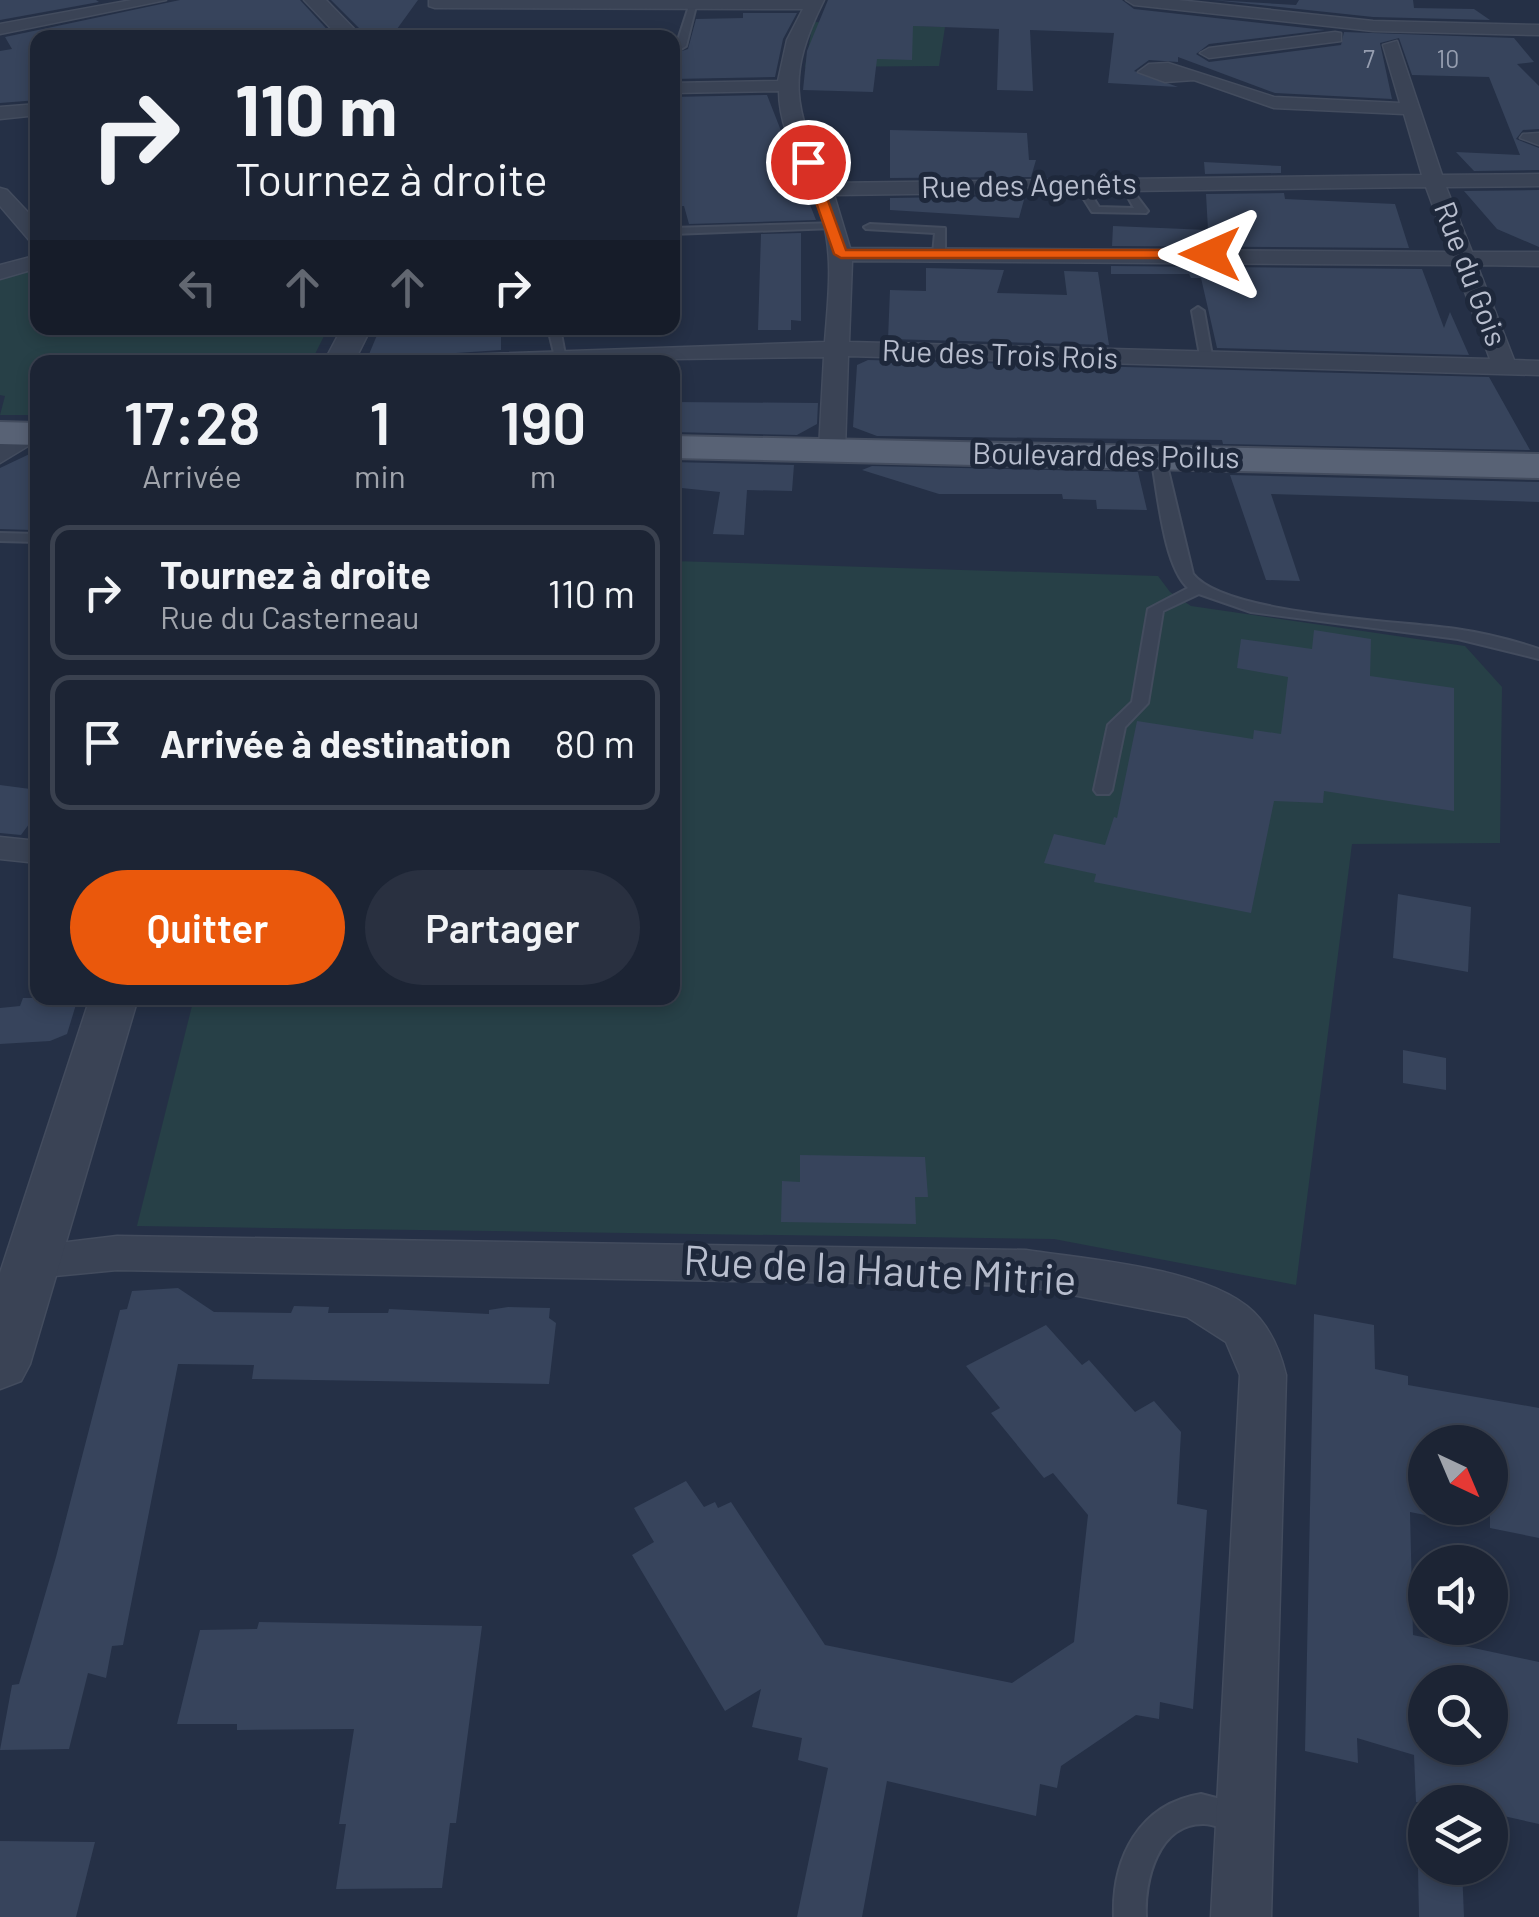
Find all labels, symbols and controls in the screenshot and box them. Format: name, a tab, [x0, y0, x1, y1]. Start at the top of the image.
house number: 7	[1363, 43, 1375, 73]
house number: 10	[1437, 43, 1459, 73]
text: 110 m	[235, 66, 397, 150]
icon: right	[70, 70, 200, 200]
pin	[766, 120, 851, 205]
icon: arrive	[781, 135, 836, 190]
text: Tournez à droite	[235, 151, 548, 205]
street label: Rue des Agenêts	[921, 164, 1137, 204]
street label: Rue du Gois	[1428, 196, 1516, 351]
position arrow	[1158, 202, 1262, 306]
icon: left	[170, 260, 225, 315]
icon: ahead	[275, 260, 330, 315]
icon: ahead	[380, 260, 435, 315]
icon: right	[485, 260, 540, 315]
street label: Rue des Trois Rois	[881, 331, 1119, 375]
text: 17:28	[124, 385, 260, 457]
text: 1	[369, 385, 391, 457]
text: 190	[499, 385, 586, 457]
street label: Boulevard des Poilus	[972, 434, 1240, 474]
text: Arrivée	[142, 456, 242, 494]
text: min	[354, 456, 406, 494]
text: m	[530, 456, 556, 494]
text: Tournez à droite	[160, 551, 431, 597]
icon: right	[75, 565, 130, 620]
text: 110 m	[548, 570, 635, 616]
text: Rue du Casterneau	[160, 597, 419, 635]
icon: arrive	[75, 715, 130, 770]
text: Arrivée à destination	[160, 720, 511, 766]
text: 80 m	[555, 720, 635, 766]
button: Quitter	[70, 870, 345, 985]
button: Partager	[365, 870, 640, 985]
street label: Rue de la Haute Mitrie	[682, 1233, 1078, 1303]
north arrow	[1408, 1425, 1508, 1525]
map controls	[1408, 1425, 1508, 1885]
button: sound	[1408, 1545, 1508, 1645]
button: search	[1408, 1665, 1508, 1765]
button: layers	[1408, 1785, 1508, 1885]

